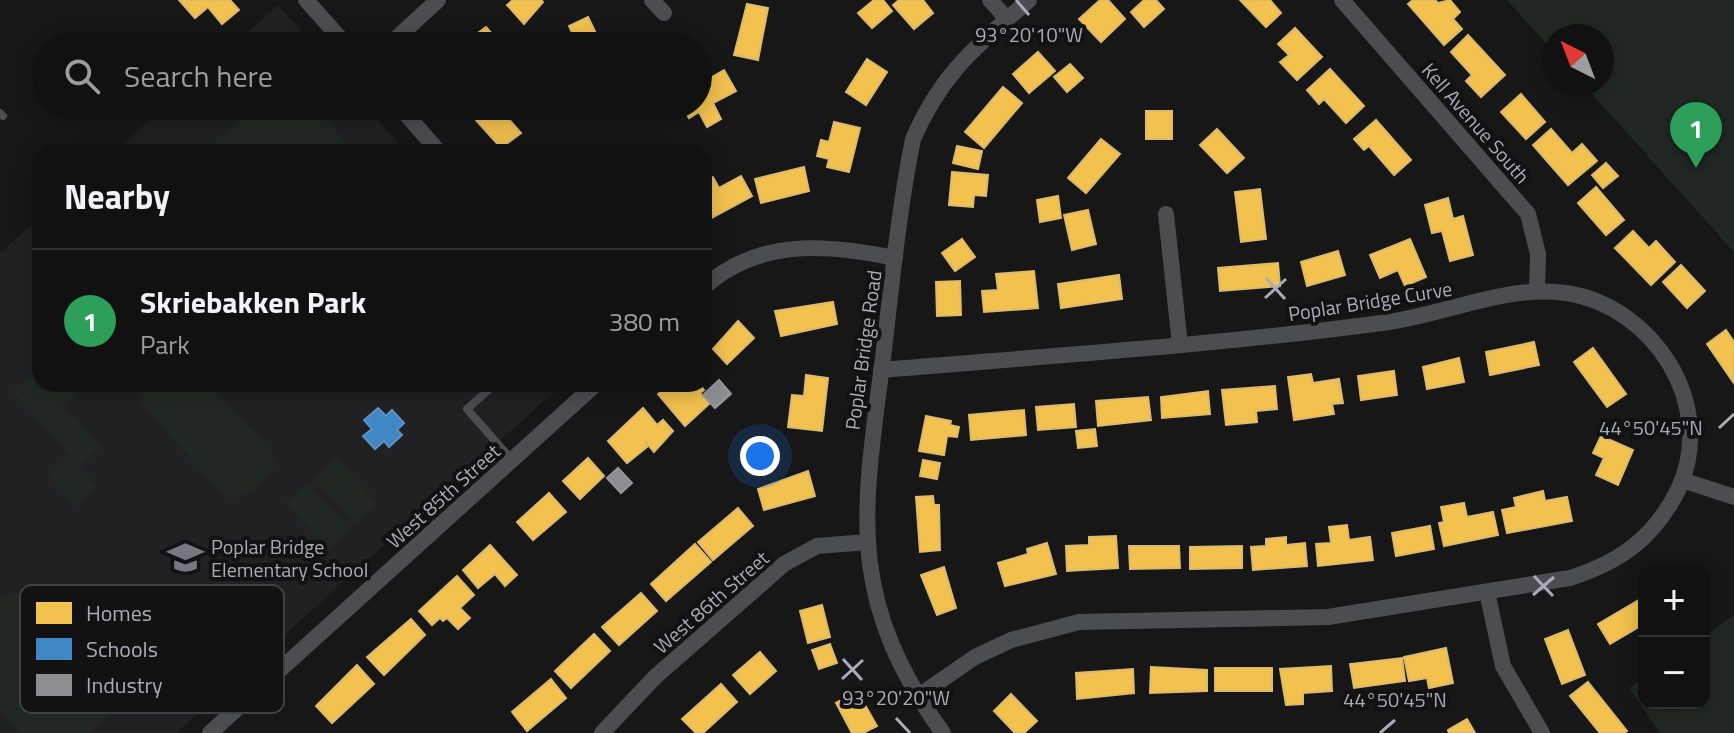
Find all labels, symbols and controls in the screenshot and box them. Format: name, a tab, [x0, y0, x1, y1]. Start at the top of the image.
text: 93°20'10"W	[975, 19, 1083, 50]
north arrow	[1542, 24, 1614, 96]
search box	[32, 32, 712, 120]
text: Search here	[124, 53, 273, 99]
icon: search	[60, 54, 104, 98]
street label: Kell Avenue South	[1415, 56, 1537, 190]
pin: 1	[1670, 102, 1722, 168]
text: Nearby	[64, 170, 170, 222]
street label: Poplar Bridge Road	[836, 268, 890, 432]
street label: Poplar Bridge Curve	[1286, 273, 1454, 329]
text: Skriebakken Park	[140, 279, 366, 325]
text: 1	[83, 302, 97, 341]
text: 380 m	[609, 302, 680, 341]
text: Park	[140, 325, 190, 364]
text: 44°50'45"N	[1599, 412, 1703, 443]
street label: West 85th Street	[379, 436, 507, 556]
your location	[740, 436, 780, 476]
place label: Poplar Bridge Elementary School	[211, 531, 368, 585]
school or university icon: Poplar Bridge Elementary School	[166, 539, 204, 577]
street label: West 86th Street	[646, 543, 776, 661]
map controls	[1638, 565, 1710, 709]
button: +	[1638, 565, 1710, 637]
legend	[20, 585, 284, 713]
text: Homes	[86, 596, 152, 630]
text: Schools	[86, 632, 158, 666]
button: −	[1638, 637, 1710, 709]
text: Industry	[86, 668, 163, 702]
text: 93°20'20"W	[842, 682, 950, 713]
text: 44°50'45"N	[1343, 684, 1447, 715]

